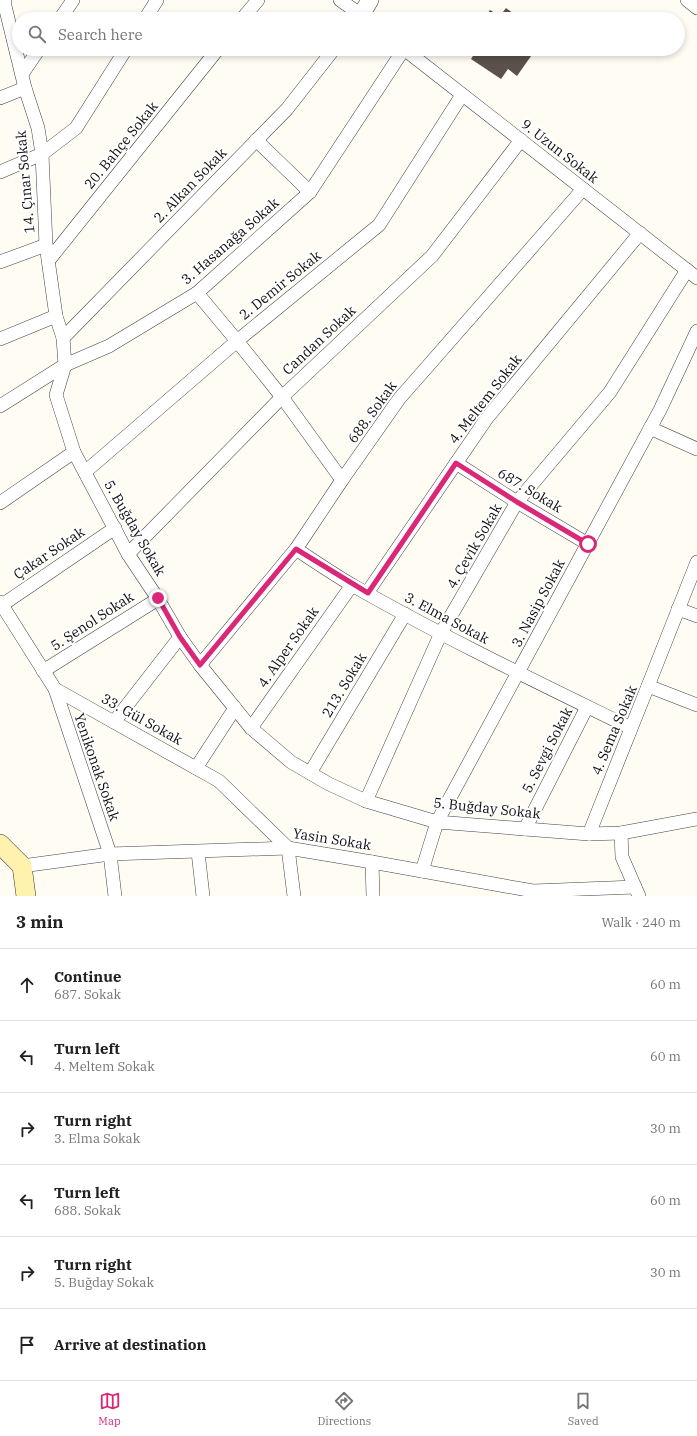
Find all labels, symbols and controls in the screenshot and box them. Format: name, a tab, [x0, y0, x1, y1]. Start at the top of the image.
search box	[12, 12, 685, 56]
icon: search	[26, 23, 48, 45]
text: Search here	[58, 25, 143, 44]
street label: 20. Bahçe Sokak	[80, 97, 162, 192]
street label: 9. Uzun Sokak	[518, 115, 603, 187]
street label: 14. Çınar Sokak	[11, 129, 38, 234]
street label: 2. Alkan Sokak	[150, 143, 231, 226]
street label: 3. Hasanağa Sokak	[177, 193, 283, 288]
street label: 2. Demir Sokak	[235, 246, 325, 323]
street label: Candan Sokak	[278, 301, 360, 379]
street label: 4. Meltem Sokak	[445, 350, 526, 447]
street label: 688. Sokak	[343, 377, 401, 447]
street label: 687. Sokak	[494, 464, 566, 517]
street label: 5. Buğday Sokak	[100, 477, 170, 580]
street label: 4. Çevik Sokak	[442, 500, 506, 592]
street label: Çakar Sokak	[10, 522, 89, 583]
route start	[579, 535, 597, 553]
street label: 3. Nasip Sokak	[507, 555, 569, 650]
street label: 5. Şenol Sokak	[47, 587, 138, 655]
street label: 3. Elma Sokak	[402, 588, 493, 648]
route end	[149, 589, 167, 607]
street label: 4. Alper Sokak	[253, 602, 323, 691]
street label: 213. Sokak	[318, 649, 371, 721]
street label: 4. Sema Sokak	[587, 682, 641, 777]
street label: 33. Gül Sokak	[98, 689, 186, 749]
street label: 5. Sevgi Sokak	[518, 703, 577, 796]
street label: Yenikonak Sokak	[70, 711, 124, 824]
street label: 5. Buğday Sokak	[432, 793, 542, 823]
street label: Yasin Sokak	[292, 824, 373, 854]
text: 3 min	[16, 911, 64, 933]
text: Walk · 240 m	[602, 914, 681, 931]
text: Continue	[54, 967, 121, 986]
icon: ahead	[16, 974, 38, 996]
text: 60 m	[650, 976, 681, 993]
text: 687. Sokak	[54, 986, 121, 1003]
text: Turn left	[54, 1039, 120, 1058]
icon: left	[16, 1046, 38, 1068]
text: 60 m	[650, 1048, 681, 1065]
text: 4. Meltem Sokak	[54, 1058, 155, 1075]
text: Turn right	[54, 1111, 132, 1130]
icon: right	[16, 1118, 38, 1140]
text: 30 m	[650, 1120, 681, 1137]
text: 3. Elma Sokak	[54, 1130, 140, 1147]
text: Turn left	[54, 1183, 120, 1202]
icon: left	[16, 1190, 38, 1212]
text: 60 m	[650, 1192, 681, 1209]
text: 688. Sokak	[54, 1202, 121, 1219]
text: Turn right	[54, 1255, 132, 1274]
icon: right	[16, 1262, 38, 1284]
text: 30 m	[650, 1264, 681, 1281]
text: 5. Buğday Sokak	[54, 1274, 154, 1291]
icon: arrive	[16, 1334, 38, 1356]
text: Arrive at destination	[54, 1335, 206, 1354]
tab: Map	[98, 1390, 121, 1428]
tab: Directions	[317, 1390, 371, 1428]
tab: Saved	[568, 1390, 599, 1428]

